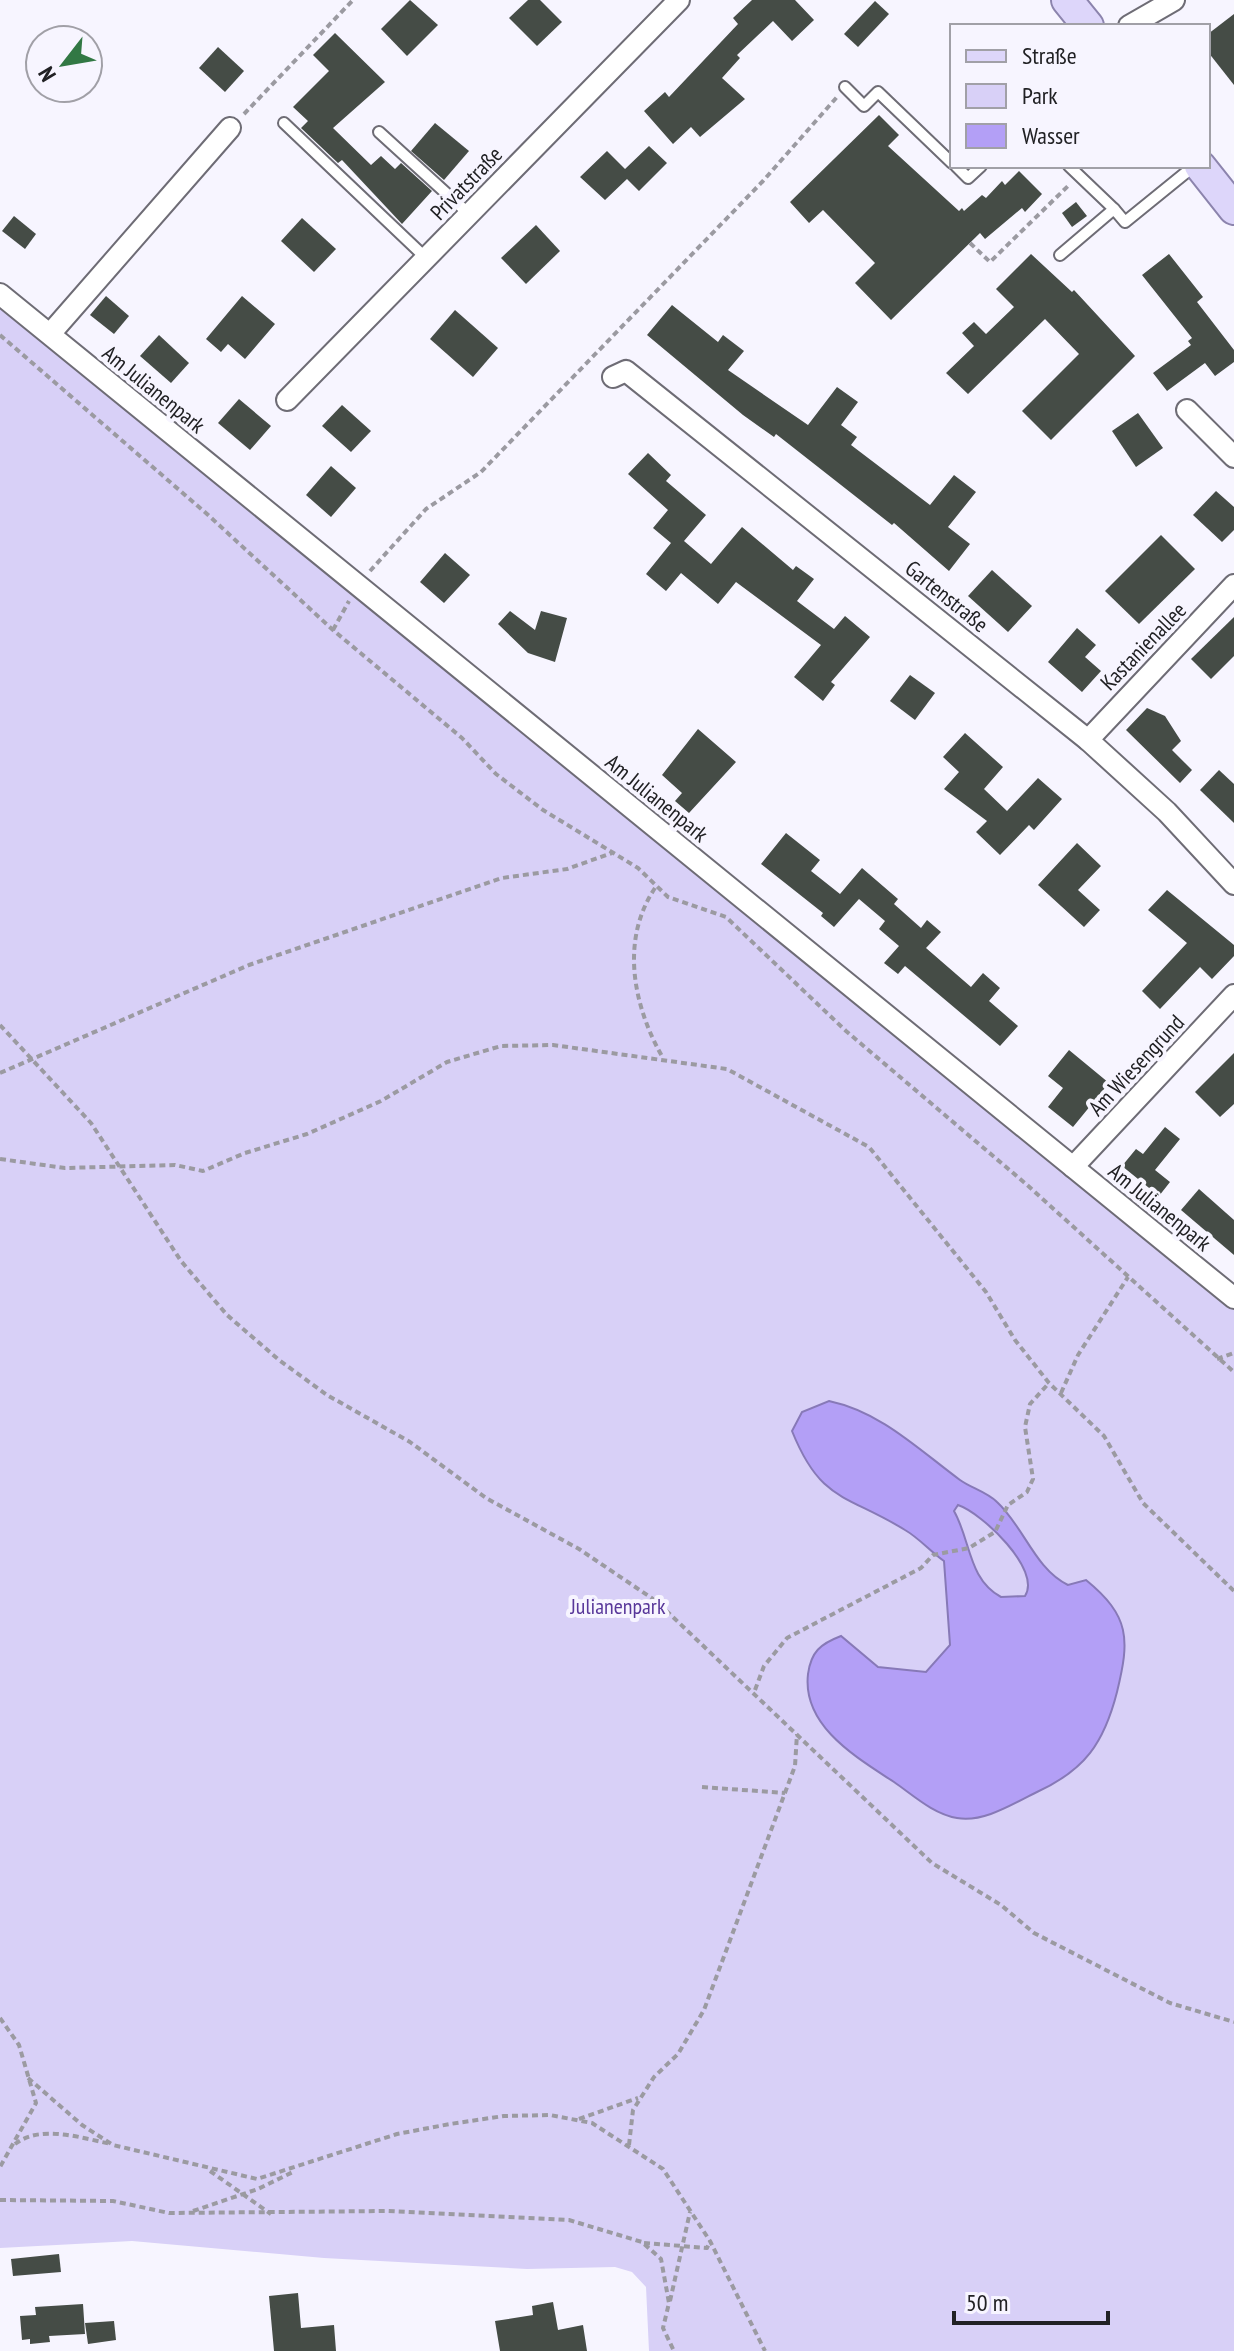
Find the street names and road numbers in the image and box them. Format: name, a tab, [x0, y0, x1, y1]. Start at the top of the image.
street label: Privatstraße	[424, 140, 508, 226]
street label: Am Julianenpark	[97, 339, 211, 439]
street label: Gartenstraße	[900, 554, 994, 638]
street label: Kastanienallee	[1094, 596, 1192, 696]
street label: Am Julianenpark	[600, 748, 714, 848]
street label: Am Wiesengrund	[1082, 1009, 1190, 1121]
street label: Am Julianenpark	[1103, 1157, 1217, 1257]

